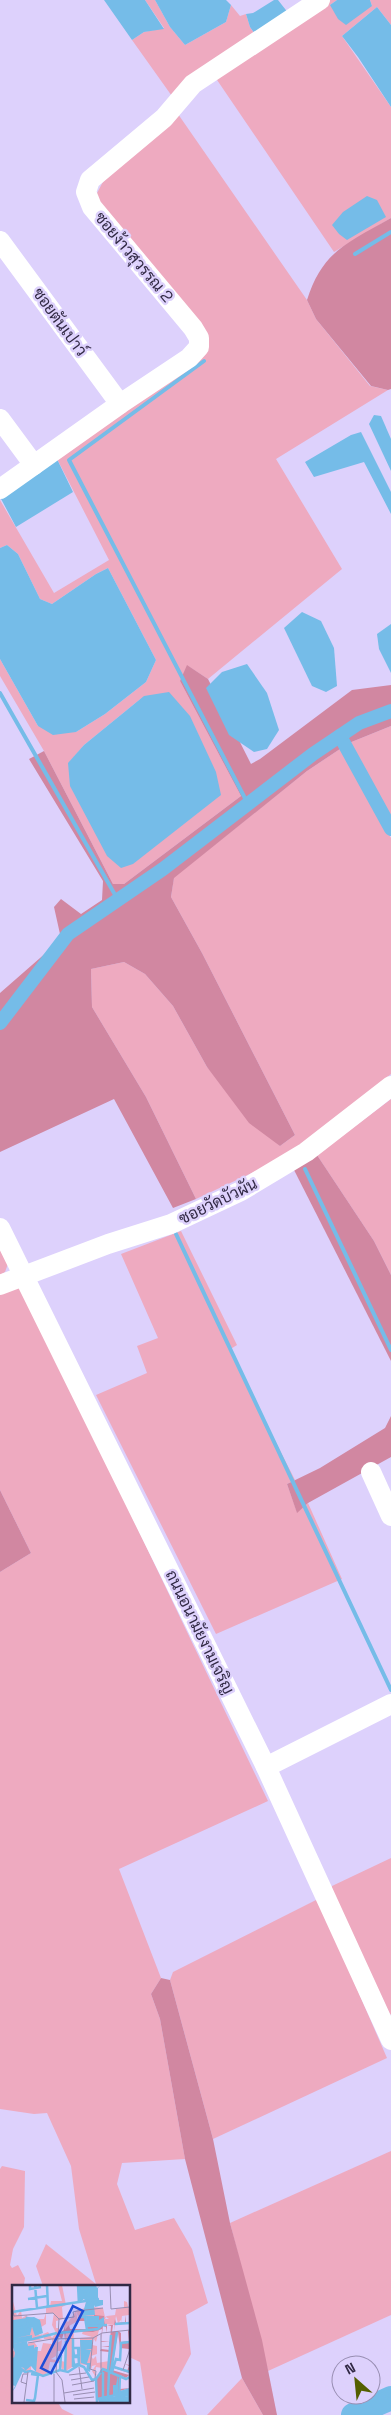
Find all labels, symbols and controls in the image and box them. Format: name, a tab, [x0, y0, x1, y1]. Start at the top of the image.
street label: ซอยง้าวสุวรรณ 2	[89, 207, 178, 307]
street label: ซอยตันเปาว์	[28, 282, 94, 360]
street label: ซอยวัดบัวผัน	[175, 1173, 261, 1229]
street label: ถนนอนามัยงามเจริญ	[161, 1566, 239, 1698]
inset map	[12, 2285, 130, 2402]
north arrow	[331, 2355, 381, 2405]
text: N	[342, 2358, 358, 2379]

